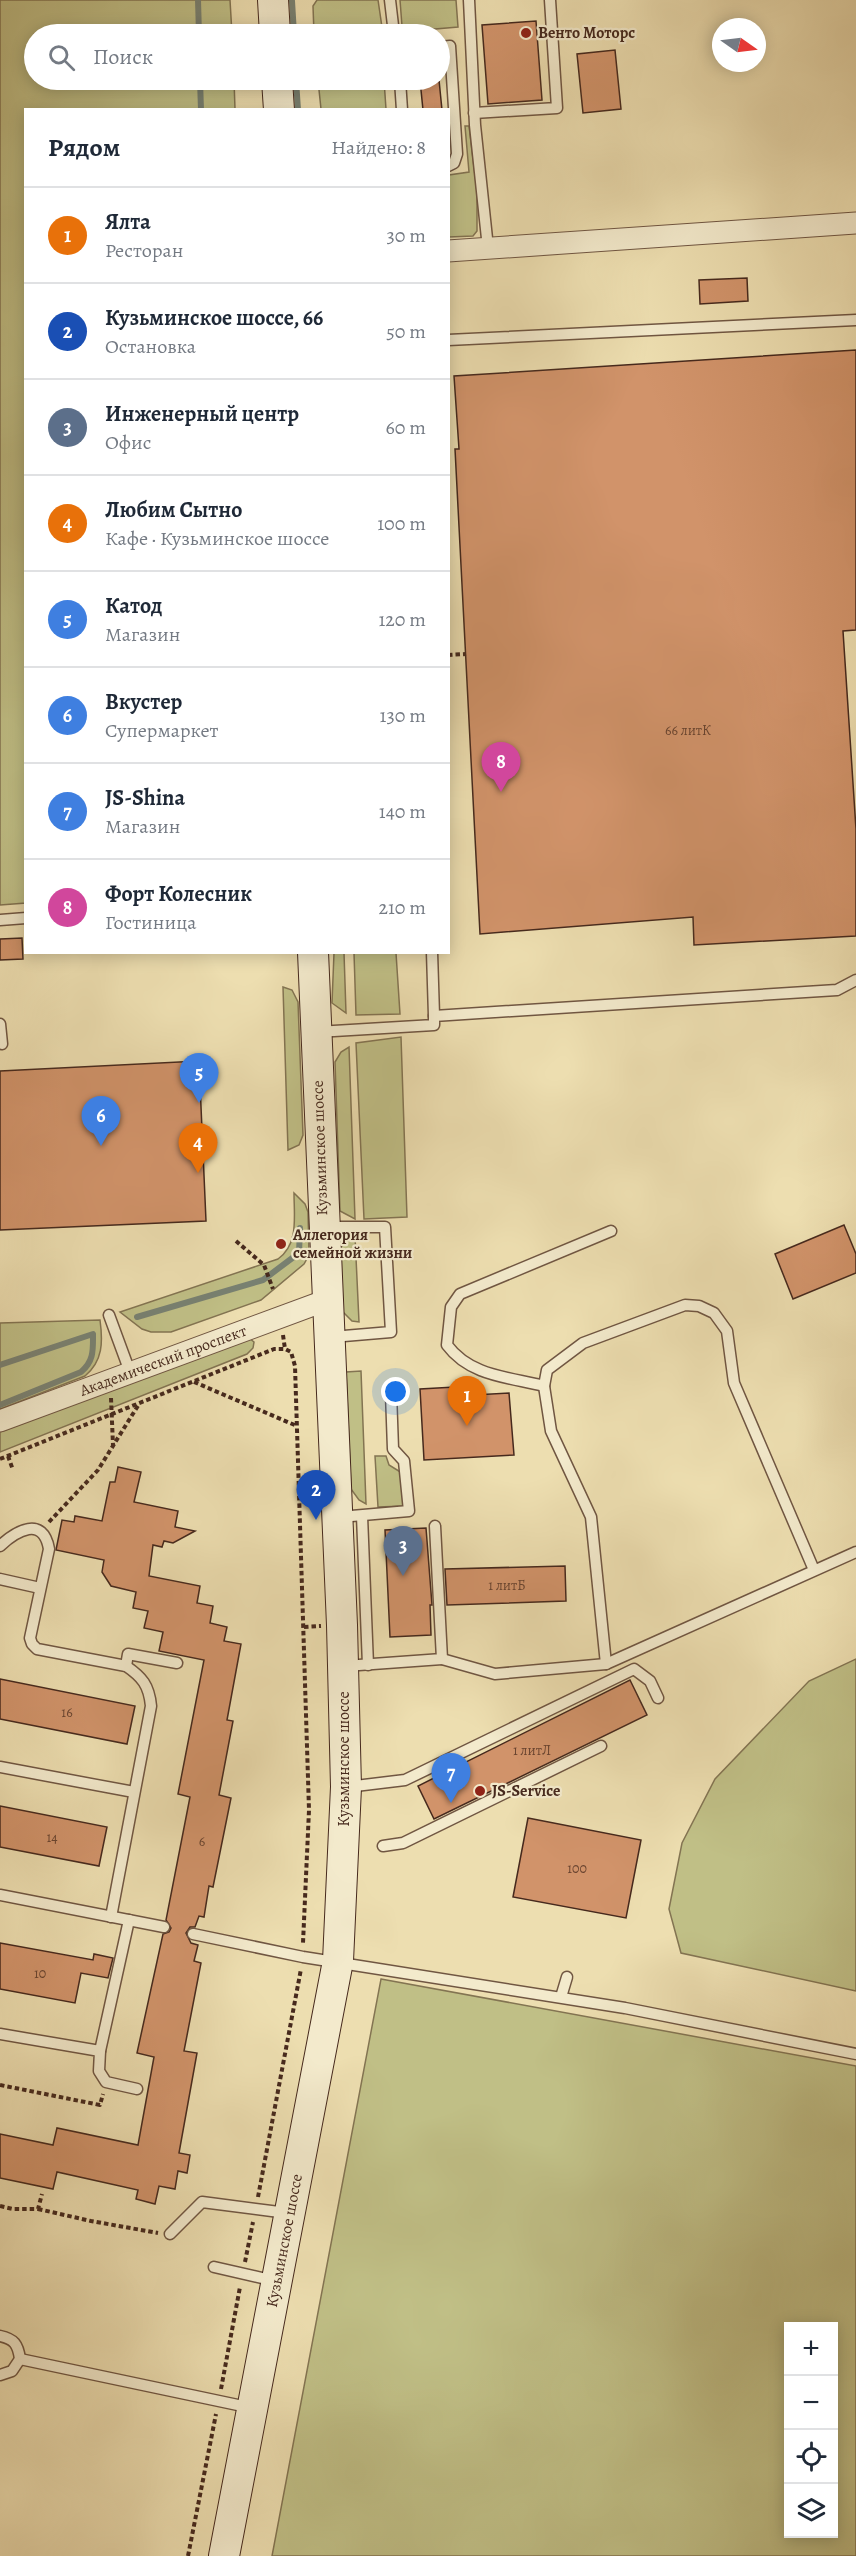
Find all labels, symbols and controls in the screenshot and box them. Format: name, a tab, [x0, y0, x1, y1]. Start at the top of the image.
north arrow	[712, 18, 766, 72]
place label: Венто Моторс	[538, 22, 635, 44]
search box	[24, 24, 450, 90]
marker: Венто Моторс	[519, 26, 533, 40]
icon: search	[45, 41, 78, 74]
text: Поиск	[93, 42, 153, 72]
text: Рядом	[48, 130, 120, 165]
text: Найдено: 8	[331, 134, 426, 161]
text: Ялта	[105, 207, 151, 237]
text: 1	[64, 222, 71, 249]
text: 30 m	[386, 222, 426, 249]
text: Ресторан	[105, 237, 183, 264]
text: Кузьминское шоссе, 66	[105, 303, 323, 333]
text: 2	[63, 318, 72, 345]
text: 50 m	[386, 318, 426, 345]
text: Остановка	[105, 333, 196, 360]
text: Инженерный центр	[105, 399, 299, 429]
text: 3	[63, 414, 72, 441]
text: 60 m	[386, 414, 426, 441]
text: Офис	[105, 429, 151, 456]
text: Любим Сытно	[105, 495, 242, 525]
text: 4	[63, 510, 72, 537]
text: 100 m	[377, 510, 426, 537]
text: Кафе · Кузьминское шоссе	[105, 525, 329, 552]
text: Катод	[105, 591, 162, 621]
text: 5	[63, 606, 72, 633]
text: 120 m	[378, 606, 426, 633]
text: Магазин	[105, 621, 180, 648]
text: Вкустер	[105, 687, 182, 717]
text: 6	[63, 702, 72, 729]
text: 130 m	[380, 702, 426, 729]
text: Супермаркет	[105, 717, 219, 744]
house number: 66 литК	[665, 721, 711, 740]
pin: 8	[482, 742, 520, 792]
text: JS-Shina	[105, 783, 185, 813]
text: 7	[63, 798, 72, 825]
text: 140 m	[379, 798, 426, 825]
text: Магазин	[105, 813, 180, 840]
text: Форт Колесник	[105, 879, 252, 909]
text: 8	[63, 894, 72, 921]
text: 210 m	[378, 894, 426, 921]
text: Гостиница	[105, 909, 197, 936]
pin: 5	[180, 1054, 218, 1103]
street label: Кузьминское шоссе	[307, 1080, 333, 1216]
pin: 6	[82, 1096, 120, 1146]
pin: 4	[178, 1124, 218, 1173]
place label: Аллегория семейной жизни	[292, 1224, 412, 1264]
marker: Аллегория семейной жизни	[274, 1237, 288, 1251]
street label: Академический проспект	[76, 1320, 250, 1402]
pin: 1	[448, 1376, 486, 1426]
your location	[381, 1377, 410, 1406]
pin: 2	[296, 1470, 336, 1520]
pin: 3	[384, 1526, 422, 1576]
house number: 1 литБ	[488, 1576, 526, 1595]
street label: Кузьминское шоссе	[333, 1691, 355, 1827]
house number: 16	[61, 1703, 73, 1722]
house number: 1 литЛ	[513, 1741, 551, 1760]
pin: 7	[432, 1754, 470, 1803]
place label: JS-Service	[492, 1780, 560, 1802]
marker: JS-Service	[473, 1784, 487, 1798]
house number: 14	[46, 1828, 58, 1847]
house number: 6	[199, 1832, 205, 1851]
house number: 100	[567, 1859, 587, 1878]
house number: 10	[34, 1964, 46, 1983]
street label: Кузьминское шоссе	[261, 2172, 308, 2309]
map controls	[784, 2322, 838, 2538]
button: +	[784, 2322, 838, 2376]
button: −	[784, 2376, 838, 2430]
button: locate	[784, 2430, 838, 2484]
button: layers	[784, 2484, 838, 2538]

